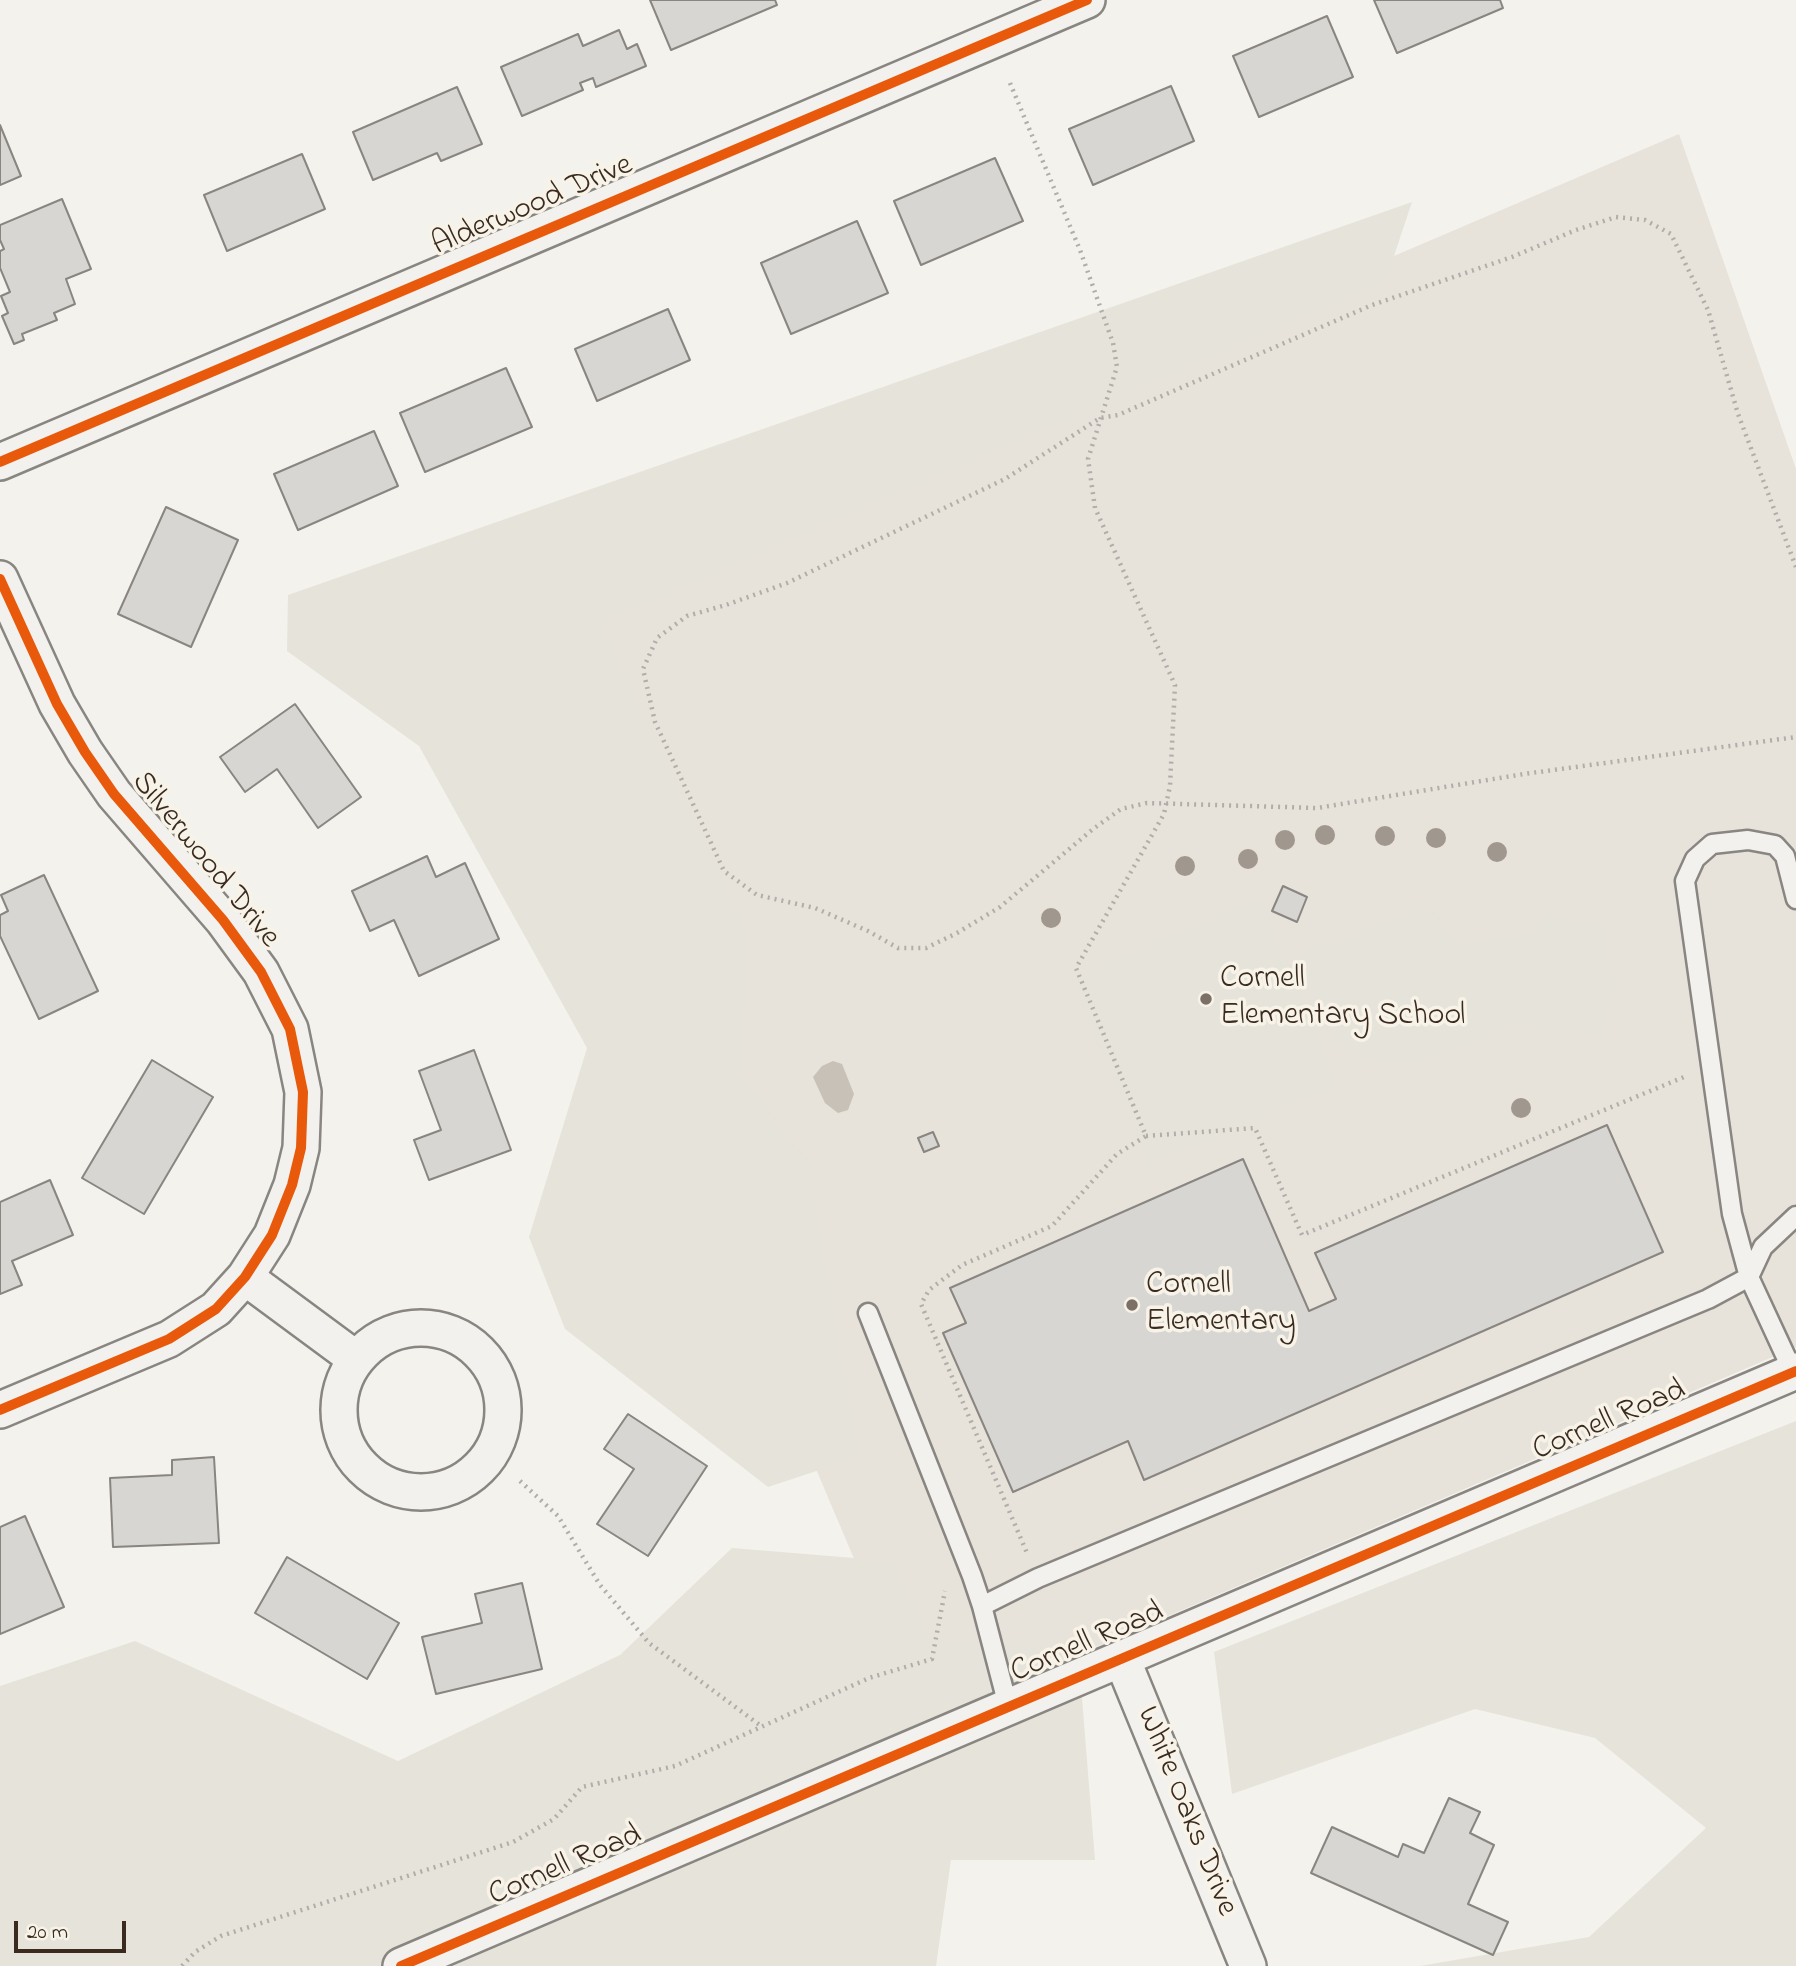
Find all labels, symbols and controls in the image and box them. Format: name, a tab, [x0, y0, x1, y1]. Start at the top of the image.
street label: Alderwood Drive	[427, 148, 639, 266]
street label: Silverwood Drive	[121, 765, 287, 957]
place label: Cornell Elementary School	[1220, 962, 1465, 1037]
marker: Cornell Elementary School	[1198, 991, 1214, 1007]
place label: Cornell Elementary	[1146, 1268, 1296, 1343]
marker: Cornell Elementary	[1124, 1297, 1140, 1313]
street label: Cornell Road	[1528, 1373, 1692, 1471]
street label: Cornell Road	[1006, 1595, 1170, 1693]
street label: White Oaks Drive	[1126, 1702, 1244, 1922]
street label: Cornell Road	[484, 1818, 648, 1916]
scale bar	[18, 1906, 130, 1950]
text: 20 m	[27, 1918, 68, 1948]

